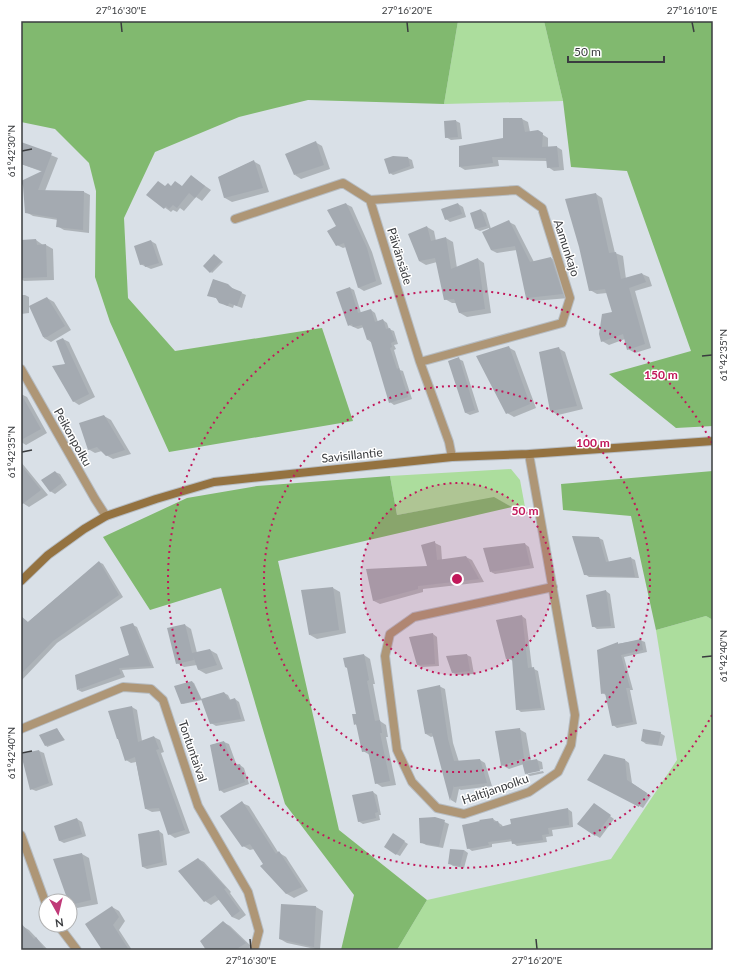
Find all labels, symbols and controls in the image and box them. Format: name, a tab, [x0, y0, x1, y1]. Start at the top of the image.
text: 27°16'30"E	[96, 4, 146, 16]
text: 27°16'20"E	[382, 4, 432, 16]
text: 27°16'10"E	[667, 4, 717, 16]
scale bar	[568, 38, 664, 64]
text: 50 m	[574, 44, 601, 59]
text: 61°42'30"N	[5, 125, 17, 177]
street label: Aamunkajo	[551, 218, 583, 279]
street label: Päivänsäde	[384, 226, 416, 286]
text: 61°42'35"N	[717, 329, 729, 381]
text: 150 m	[644, 367, 678, 382]
street label: Peikonpolku	[51, 405, 95, 469]
text: 61°42'35"N	[5, 426, 17, 478]
text: 100 m	[576, 435, 610, 450]
street label: Savisillantie	[321, 444, 383, 466]
text: 50 m	[512, 503, 538, 518]
centre of rings	[450, 572, 464, 586]
text: 61°42'40"N	[717, 630, 729, 682]
street label: Tontuntaival	[175, 718, 211, 784]
text: 61°42'40"N	[5, 727, 17, 779]
street label: Haltijanpolku	[460, 771, 530, 807]
north arrow	[38, 893, 78, 933]
text: N	[54, 916, 65, 930]
text: 27°16'30"E	[226, 954, 276, 966]
text: 27°16'20"E	[512, 954, 562, 966]

